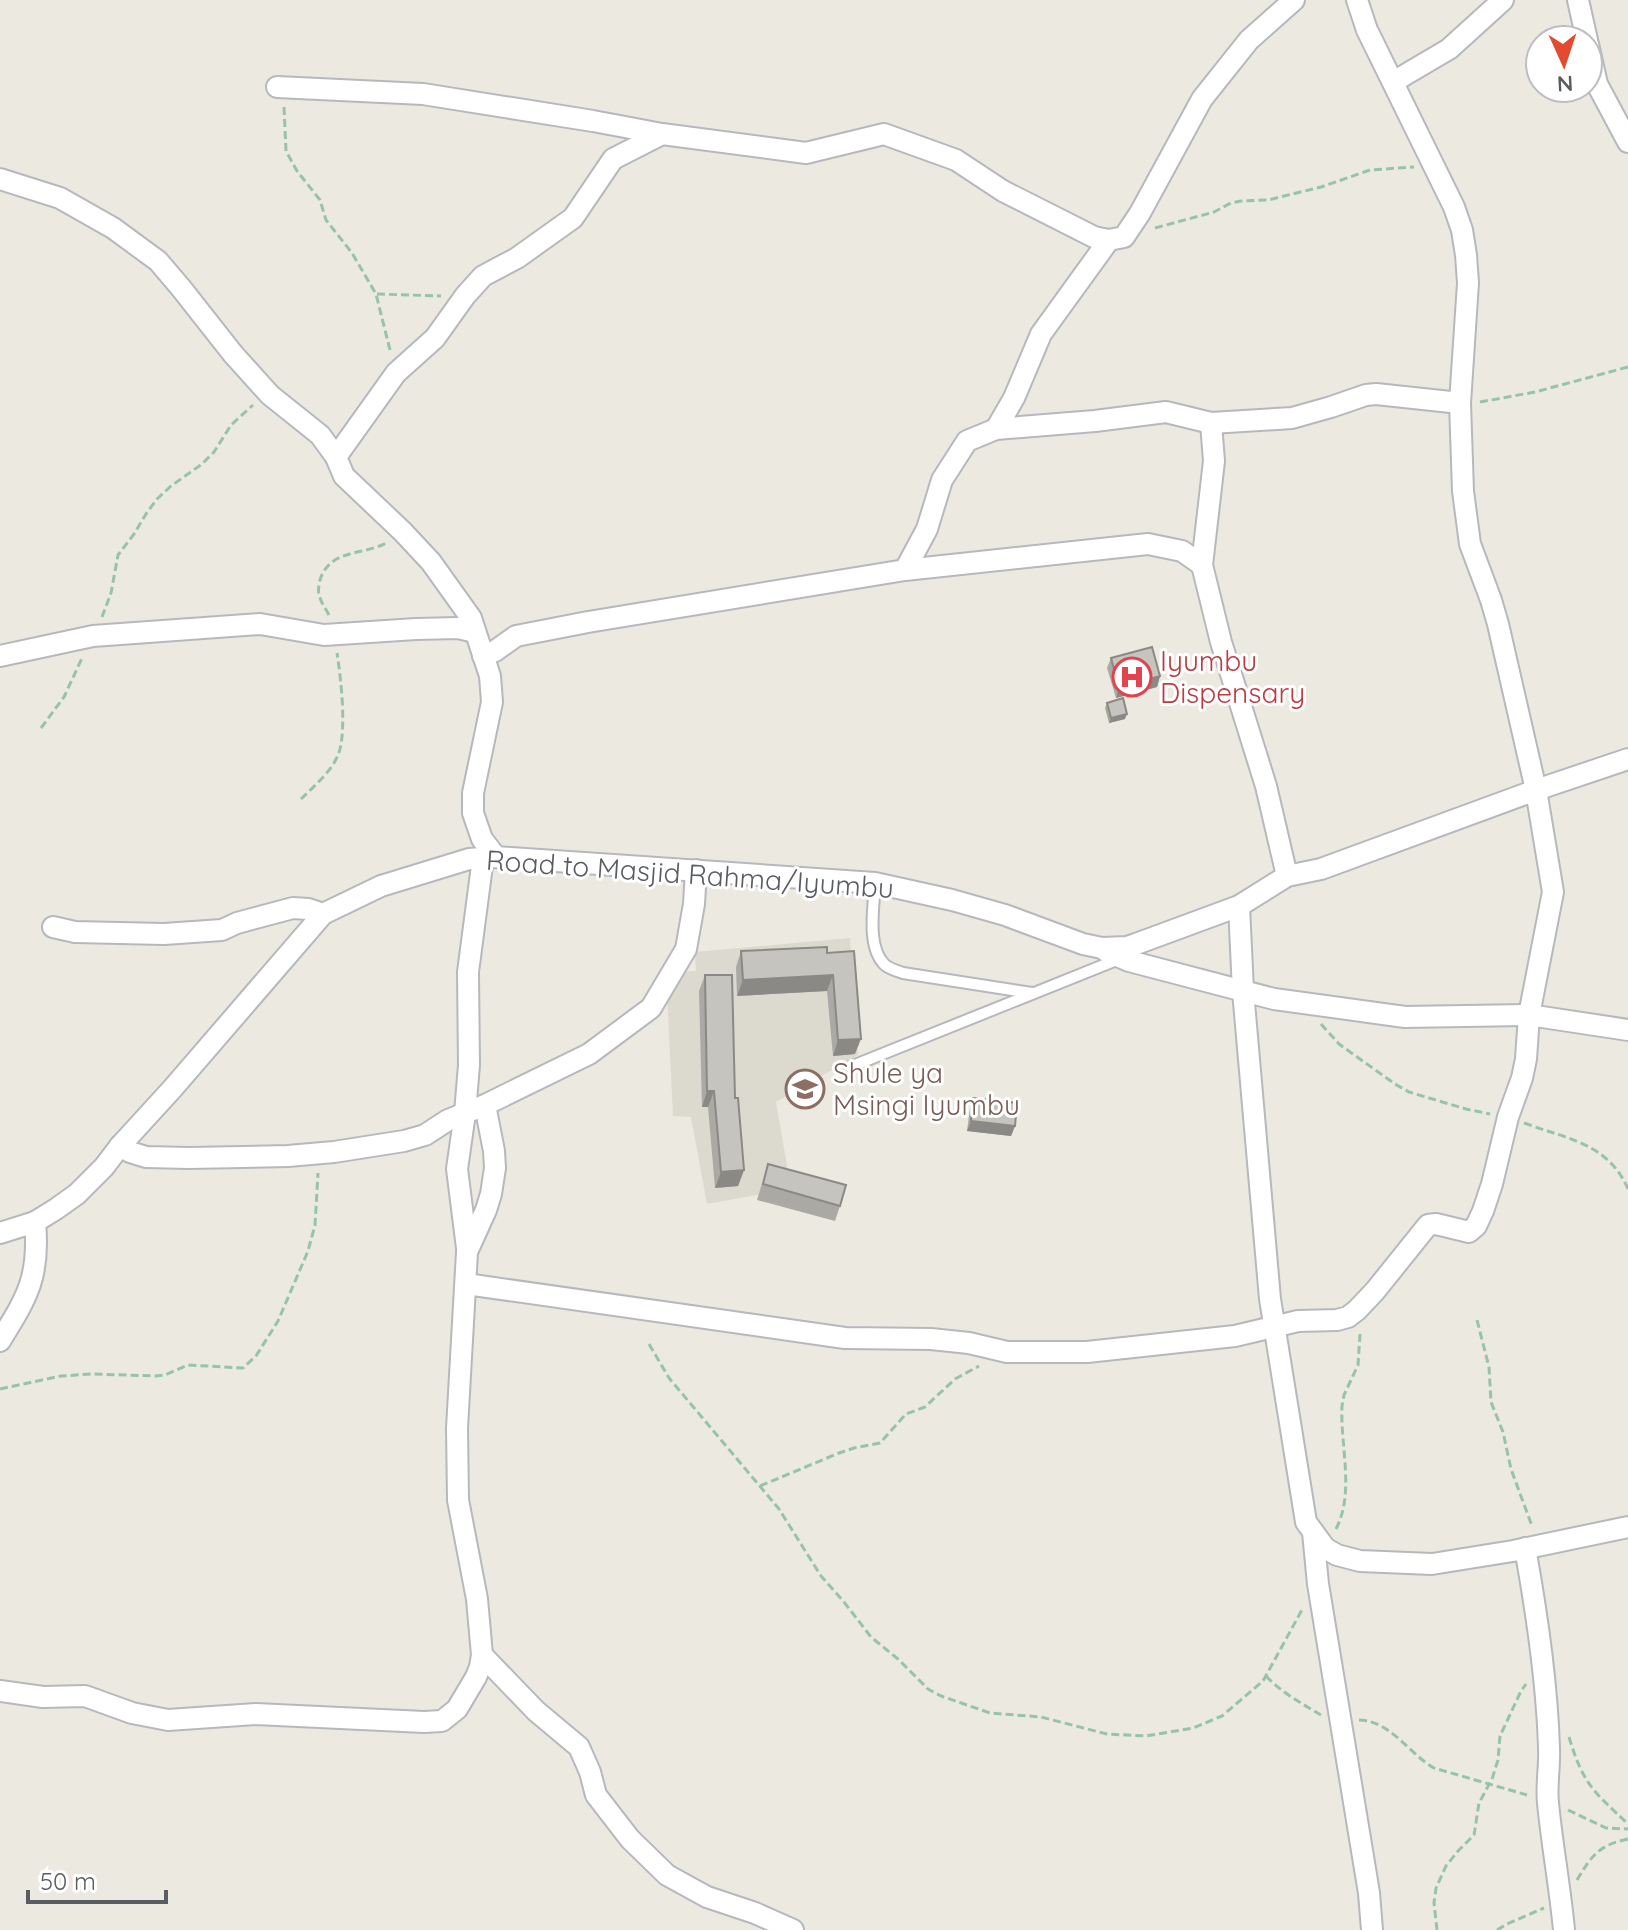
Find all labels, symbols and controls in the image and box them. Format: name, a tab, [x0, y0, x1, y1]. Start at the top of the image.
north arrow	[1524, 24, 1604, 104]
text: N	[1556, 70, 1574, 98]
place label: Iyumbu Dispensary	[1160, 643, 1305, 710]
hospital icon: Iyumbu Dispensary	[1111, 656, 1153, 698]
street label: Road to Masjid Rahma/Iyumbu	[485, 842, 895, 905]
place label: Shule ya Msingi Iyumbu	[833, 1055, 1020, 1122]
school or university icon: Shule ya Msingi Iyumbu	[784, 1068, 826, 1110]
scale bar	[28, 1854, 166, 1904]
text: 50 m	[40, 1866, 96, 1896]

